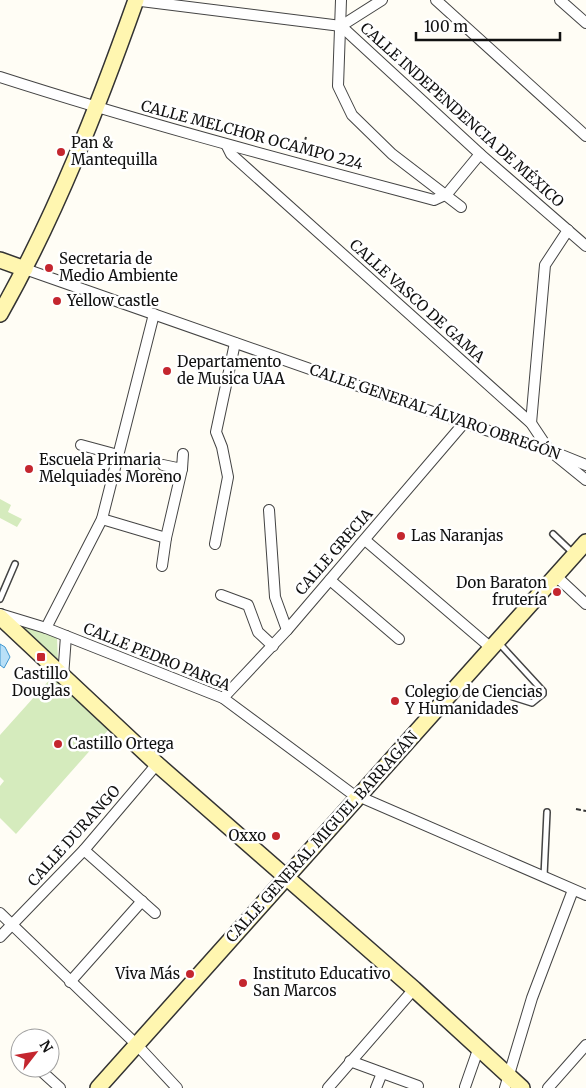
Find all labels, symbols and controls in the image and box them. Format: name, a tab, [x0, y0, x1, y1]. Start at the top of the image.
scale bar	[416, 10, 560, 42]
street label: CALLE INDEPENDENCIA DE MÉXICO	[357, 17, 569, 211]
text: 100 m	[424, 17, 468, 36]
street label: CALLE MELCHOR OCAMPO 224	[139, 96, 365, 173]
place label: Pan & Mantequilla	[71, 133, 158, 169]
marker: Pan & Mantequilla	[55, 146, 67, 158]
street label: CALLE VASCO DE GAMA	[346, 235, 489, 367]
place label: Secretaria de Medio Ambiente	[59, 249, 178, 285]
marker: Secretaria de Medio Ambiente	[43, 262, 55, 274]
place label: Yellow castle	[66, 291, 159, 310]
marker: Yellow castle	[51, 295, 63, 307]
place label: Departamento de Musica UAA	[177, 352, 285, 388]
street label: CALLE GENERAL ÁLVARO OBREGÓN	[307, 359, 564, 464]
marker: Departamento de Musica UAA	[161, 365, 173, 377]
place label: Escuela Primaria Melquiades Moreno	[39, 450, 182, 486]
marker: Escuela Primaria Melquiades Moreno	[23, 463, 35, 475]
street label: CALLE GRECIA	[291, 504, 377, 599]
place label: Las Naranjas	[411, 526, 503, 545]
marker: Las Naranjas	[395, 530, 407, 542]
place label: Don Baraton frutería	[456, 573, 547, 609]
marker: Don Baraton frutería	[551, 586, 563, 598]
street label: CALLE PEDRO PARGA	[81, 618, 234, 695]
marker: Castillo Douglas	[35, 651, 47, 663]
place label: Castillo Douglas	[12, 664, 70, 700]
place label: Colegio de Ciencias Y Humanidades	[404, 682, 543, 718]
marker: Colegio de Ciencias Y Humanidades	[389, 695, 401, 707]
street label: CALLE GENERAL MIGUEL BARRAGÁN	[221, 726, 422, 946]
place label: Castillo Ortega	[68, 734, 174, 753]
marker: Castillo Ortega	[52, 738, 64, 750]
street label: CALLE DURANGO	[23, 781, 124, 890]
place label: Oxxo	[228, 826, 266, 845]
marker: Oxxo	[270, 830, 282, 842]
place label: Viva Más	[114, 964, 180, 983]
place label: Instituto Educativo San Marcos	[253, 964, 391, 1000]
marker: Viva Más	[184, 968, 196, 980]
marker: Instituto Educativo San Marcos	[237, 977, 249, 989]
north arrow	[10, 1028, 60, 1078]
text: N	[36, 1037, 57, 1056]

